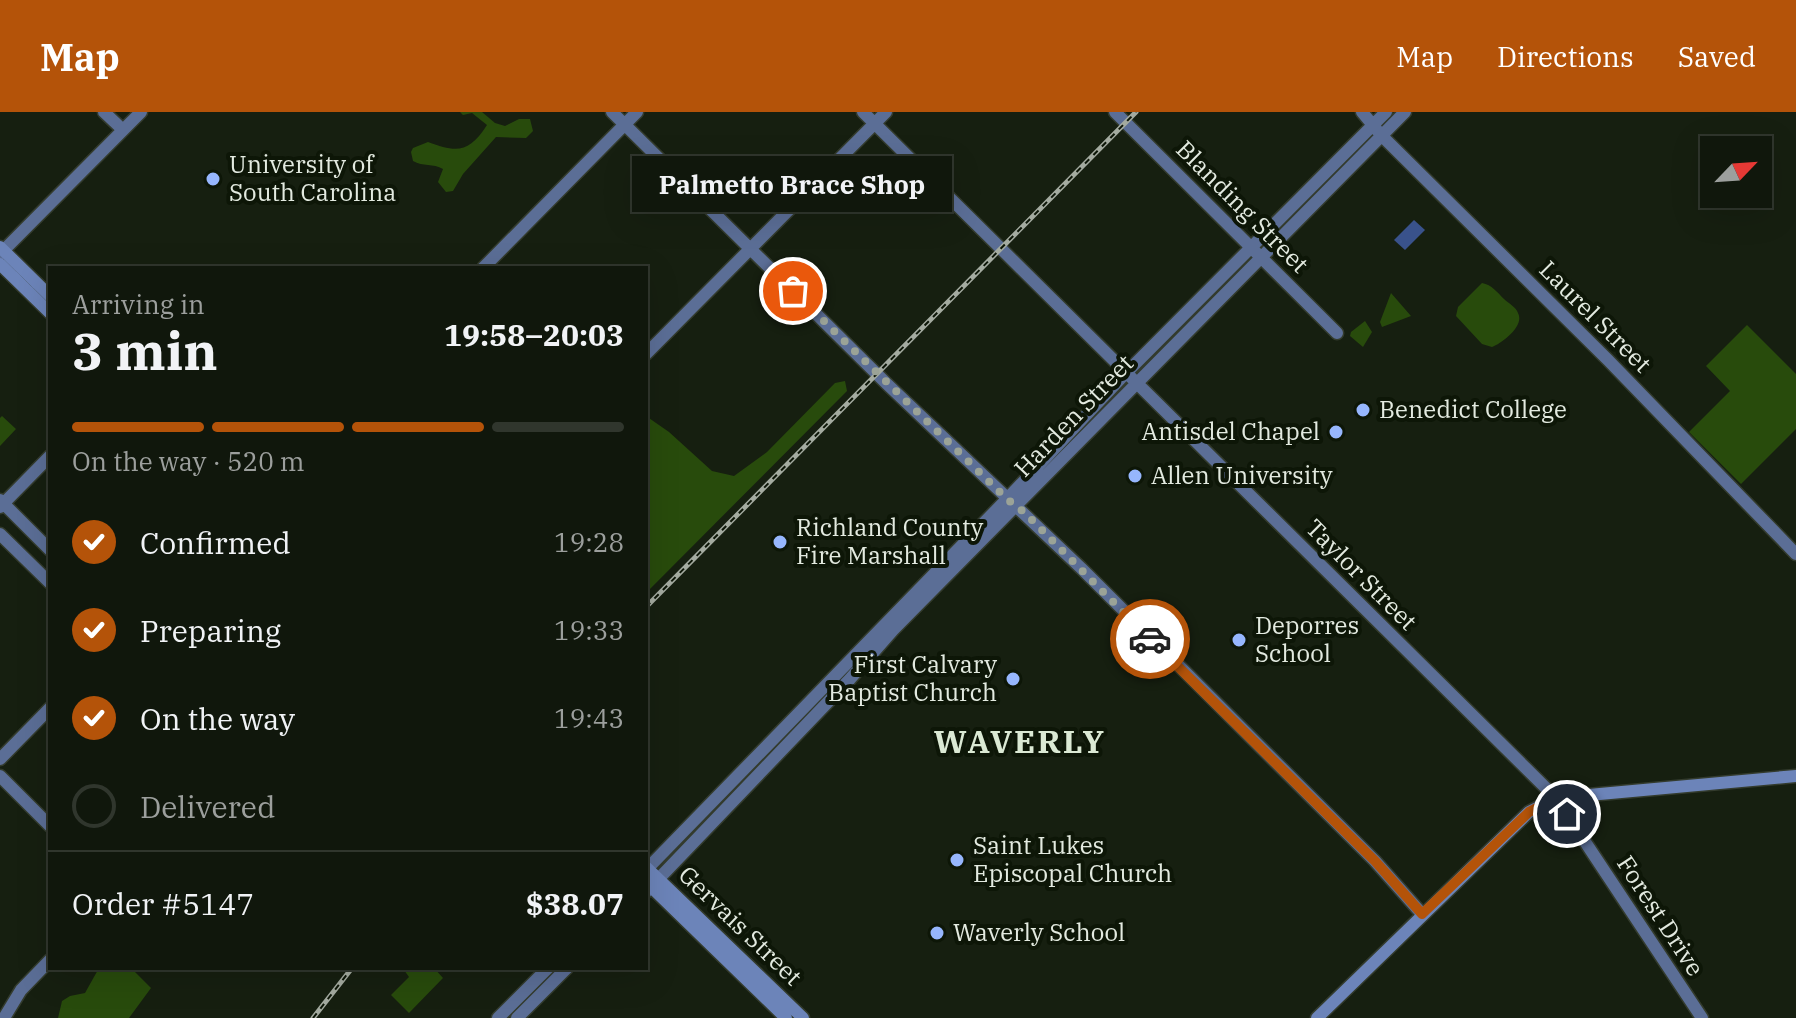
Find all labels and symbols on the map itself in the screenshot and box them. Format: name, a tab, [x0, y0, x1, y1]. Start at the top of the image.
street label: Blanding Street	[1169, 133, 1316, 280]
north arrow	[1700, 136, 1772, 208]
place label: University of South Carolina	[229, 148, 396, 208]
callout: Palmetto Brace Shop	[633, 155, 953, 211]
marker: University of South Carolina	[204, 170, 222, 188]
street label: Laurel Street	[1533, 253, 1659, 379]
pin	[759, 257, 827, 325]
street label: Harden Street	[1007, 347, 1140, 483]
place label: Benedict College	[1379, 393, 1567, 425]
marker: Benedict College	[1354, 401, 1372, 419]
place label: Antisdel Chapel	[1142, 415, 1320, 447]
marker: Antisdel Chapel	[1327, 423, 1345, 441]
place label: Allen University	[1151, 459, 1333, 491]
marker: Allen University	[1126, 467, 1144, 485]
place label: Richland County Fire Marshall	[796, 511, 983, 571]
street label: Taylor Street	[1299, 512, 1424, 637]
marker: Richland County Fire Marshall	[771, 533, 789, 551]
courier	[1110, 599, 1190, 679]
place label: Deporres School	[1255, 609, 1359, 669]
marker: Deporres School	[1230, 631, 1248, 649]
place label: First Calvary Baptist Church	[828, 648, 997, 708]
marker: First Calvary Baptist Church	[1004, 670, 1022, 688]
district label: WAVERLY	[934, 720, 1106, 762]
pin	[1533, 780, 1601, 848]
place label: Saint Lukes Episcopal Church	[973, 829, 1172, 889]
street label: Forest Drive	[1610, 849, 1712, 982]
marker: Saint Lukes Episcopal Church	[948, 851, 966, 869]
street label: Gervais Street	[672, 858, 809, 992]
place label: Waverly School	[953, 916, 1125, 948]
marker: Waverly School	[928, 924, 946, 942]

